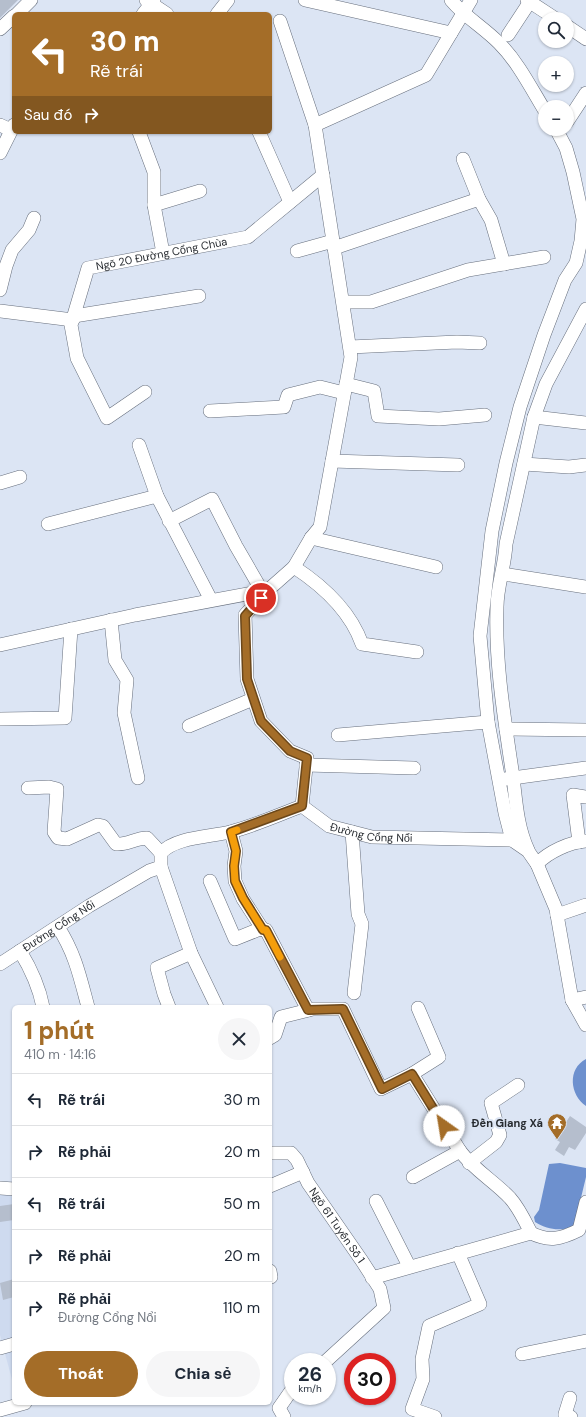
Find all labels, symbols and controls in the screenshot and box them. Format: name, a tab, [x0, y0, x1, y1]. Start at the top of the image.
map controls	[538, 12, 574, 136]
button: search	[538, 12, 574, 48]
text: 30 m	[90, 23, 160, 60]
icon: left	[24, 28, 76, 80]
button: +	[538, 56, 574, 92]
text: Rẽ trái	[90, 59, 143, 83]
button: −	[538, 100, 574, 136]
icon: right	[80, 104, 102, 126]
text: Sau đó	[24, 105, 72, 125]
street label: Ngõ 20 Đường Cổng Chùa	[95, 234, 228, 273]
pin	[244, 581, 278, 615]
icon: arrive	[250, 587, 272, 609]
street label: Đường Cổng Nổi	[329, 820, 413, 845]
street label: Đường Cổng Nổi	[20, 897, 97, 954]
text: 1 phút	[24, 1015, 95, 1046]
button: close	[218, 1018, 260, 1060]
text: 410 m · 14:16	[24, 1046, 96, 1063]
icon: left	[24, 1089, 46, 1111]
text: Rẽ trái	[58, 1090, 105, 1110]
text: 30 m	[224, 1090, 260, 1110]
position arrow	[423, 1105, 465, 1147]
temple icon: Đền Giang Xá	[546, 1112, 568, 1140]
place label: Đền Giang Xá	[472, 1116, 543, 1130]
icon: right	[24, 1141, 46, 1163]
text: Rẽ phải	[58, 1142, 111, 1162]
text: 20 m	[224, 1142, 260, 1162]
street label: Ngõ 61 Tuyến Số 1	[306, 1185, 368, 1266]
icon: left	[24, 1193, 46, 1215]
text: Rẽ trái	[58, 1194, 105, 1214]
text: 50 m	[223, 1194, 260, 1214]
icon: right	[24, 1245, 46, 1267]
text: Rẽ phải	[58, 1246, 111, 1266]
text: 20 m	[224, 1246, 260, 1266]
text: Rẽ phải	[58, 1289, 111, 1309]
icon: right	[24, 1297, 46, 1319]
text: 110 m	[223, 1298, 260, 1318]
text: Đường Cổng Nổi	[58, 1309, 157, 1326]
button: Thoát	[24, 1351, 138, 1397]
button: Chia sẻ	[146, 1351, 260, 1397]
speed limit sign: 30	[344, 1353, 396, 1405]
text: 26	[298, 1361, 322, 1387]
text: km/h	[298, 1382, 322, 1395]

